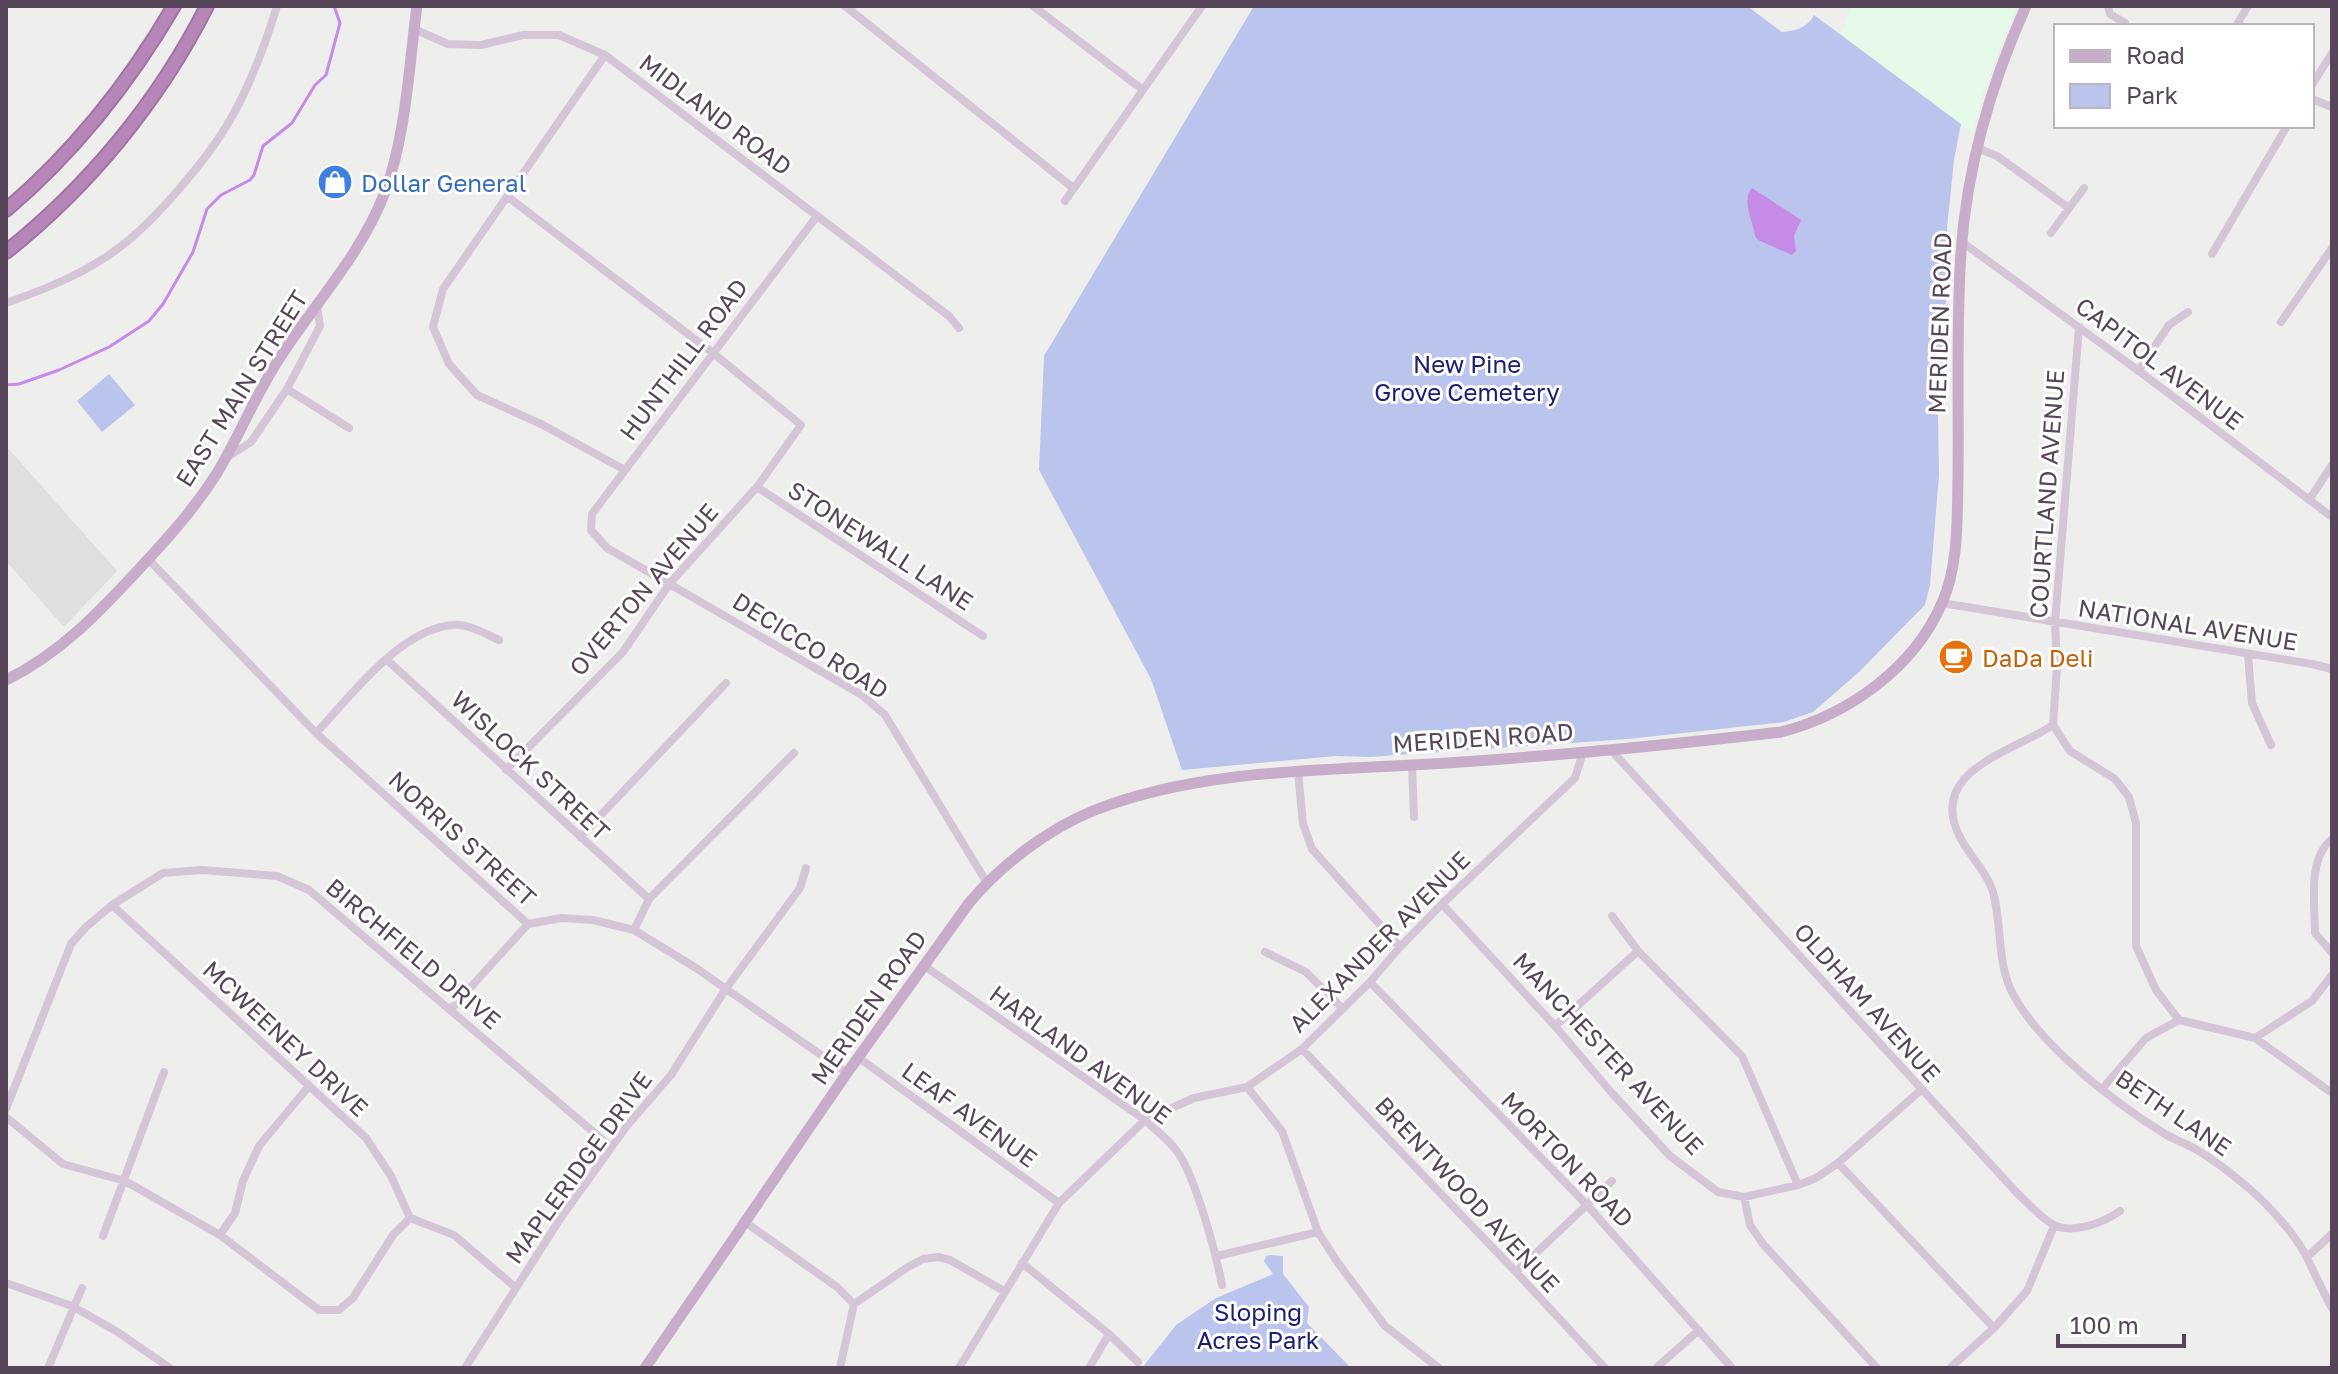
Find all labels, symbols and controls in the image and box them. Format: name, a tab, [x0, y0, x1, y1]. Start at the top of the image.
legend	[2054, 24, 2314, 128]
text: Road	[2126, 40, 2185, 69]
street label: MIDLAND ROAD	[634, 47, 798, 181]
text: Park	[2126, 80, 2178, 109]
shop icon: Dollar General	[316, 163, 354, 201]
place label: Dollar General	[361, 168, 526, 197]
street label: MERIDEN ROAD	[1921, 232, 1957, 414]
street label: HUNTHILL ROAD	[613, 273, 753, 445]
street label: EAST MAIN STREET	[169, 285, 313, 491]
street label: CAPITOL AVENUE	[2071, 291, 2249, 435]
park label: New Pine Grove Cemetery	[1374, 349, 1560, 406]
street label: COURTLAND AVENUE	[2023, 369, 2069, 619]
street label: STONEWALL LANE	[783, 474, 979, 616]
street label: OVERTON AVENUE	[563, 497, 723, 681]
street label: DECICCO ROAD	[728, 586, 894, 704]
street label: NATIONAL AVENUE	[2076, 592, 2300, 656]
cafe icon: DaDa Deli	[1937, 638, 1975, 676]
place label: DaDa Deli	[1982, 643, 2094, 672]
street label: WISLOCK STREET	[446, 684, 616, 846]
street label: MERIDEN ROAD	[1392, 716, 1574, 758]
street label: NORRIS STREET	[383, 764, 543, 912]
street label: ALEXANDER AVENUE	[1283, 845, 1475, 1037]
street label: BIRCHFIELD DRIVE	[321, 872, 507, 1034]
street label: OLDHAM AVENUE	[1789, 916, 1947, 1088]
street label: MERIDEN ROAD	[804, 924, 932, 1090]
street label: MANCHESTER AVENUE	[1508, 946, 1710, 1160]
street label: MCWEENEY DRIVE	[198, 954, 374, 1122]
street label: HARLAND AVENUE	[985, 978, 1177, 1130]
street label: LEAF AVENUE	[897, 1055, 1043, 1173]
street label: BETH LANE	[2111, 1063, 2237, 1161]
street label: MAPLERIDGE DRIVE	[499, 1065, 657, 1269]
street label: MORTON ROAD	[1496, 1085, 1640, 1233]
street label: BRENTWOOD AVENUE	[1370, 1090, 1566, 1298]
park label: Sloping Acres Park	[1197, 1297, 1319, 1354]
scale bar	[2058, 1298, 2184, 1348]
text: 100 m	[2070, 1310, 2139, 1339]

